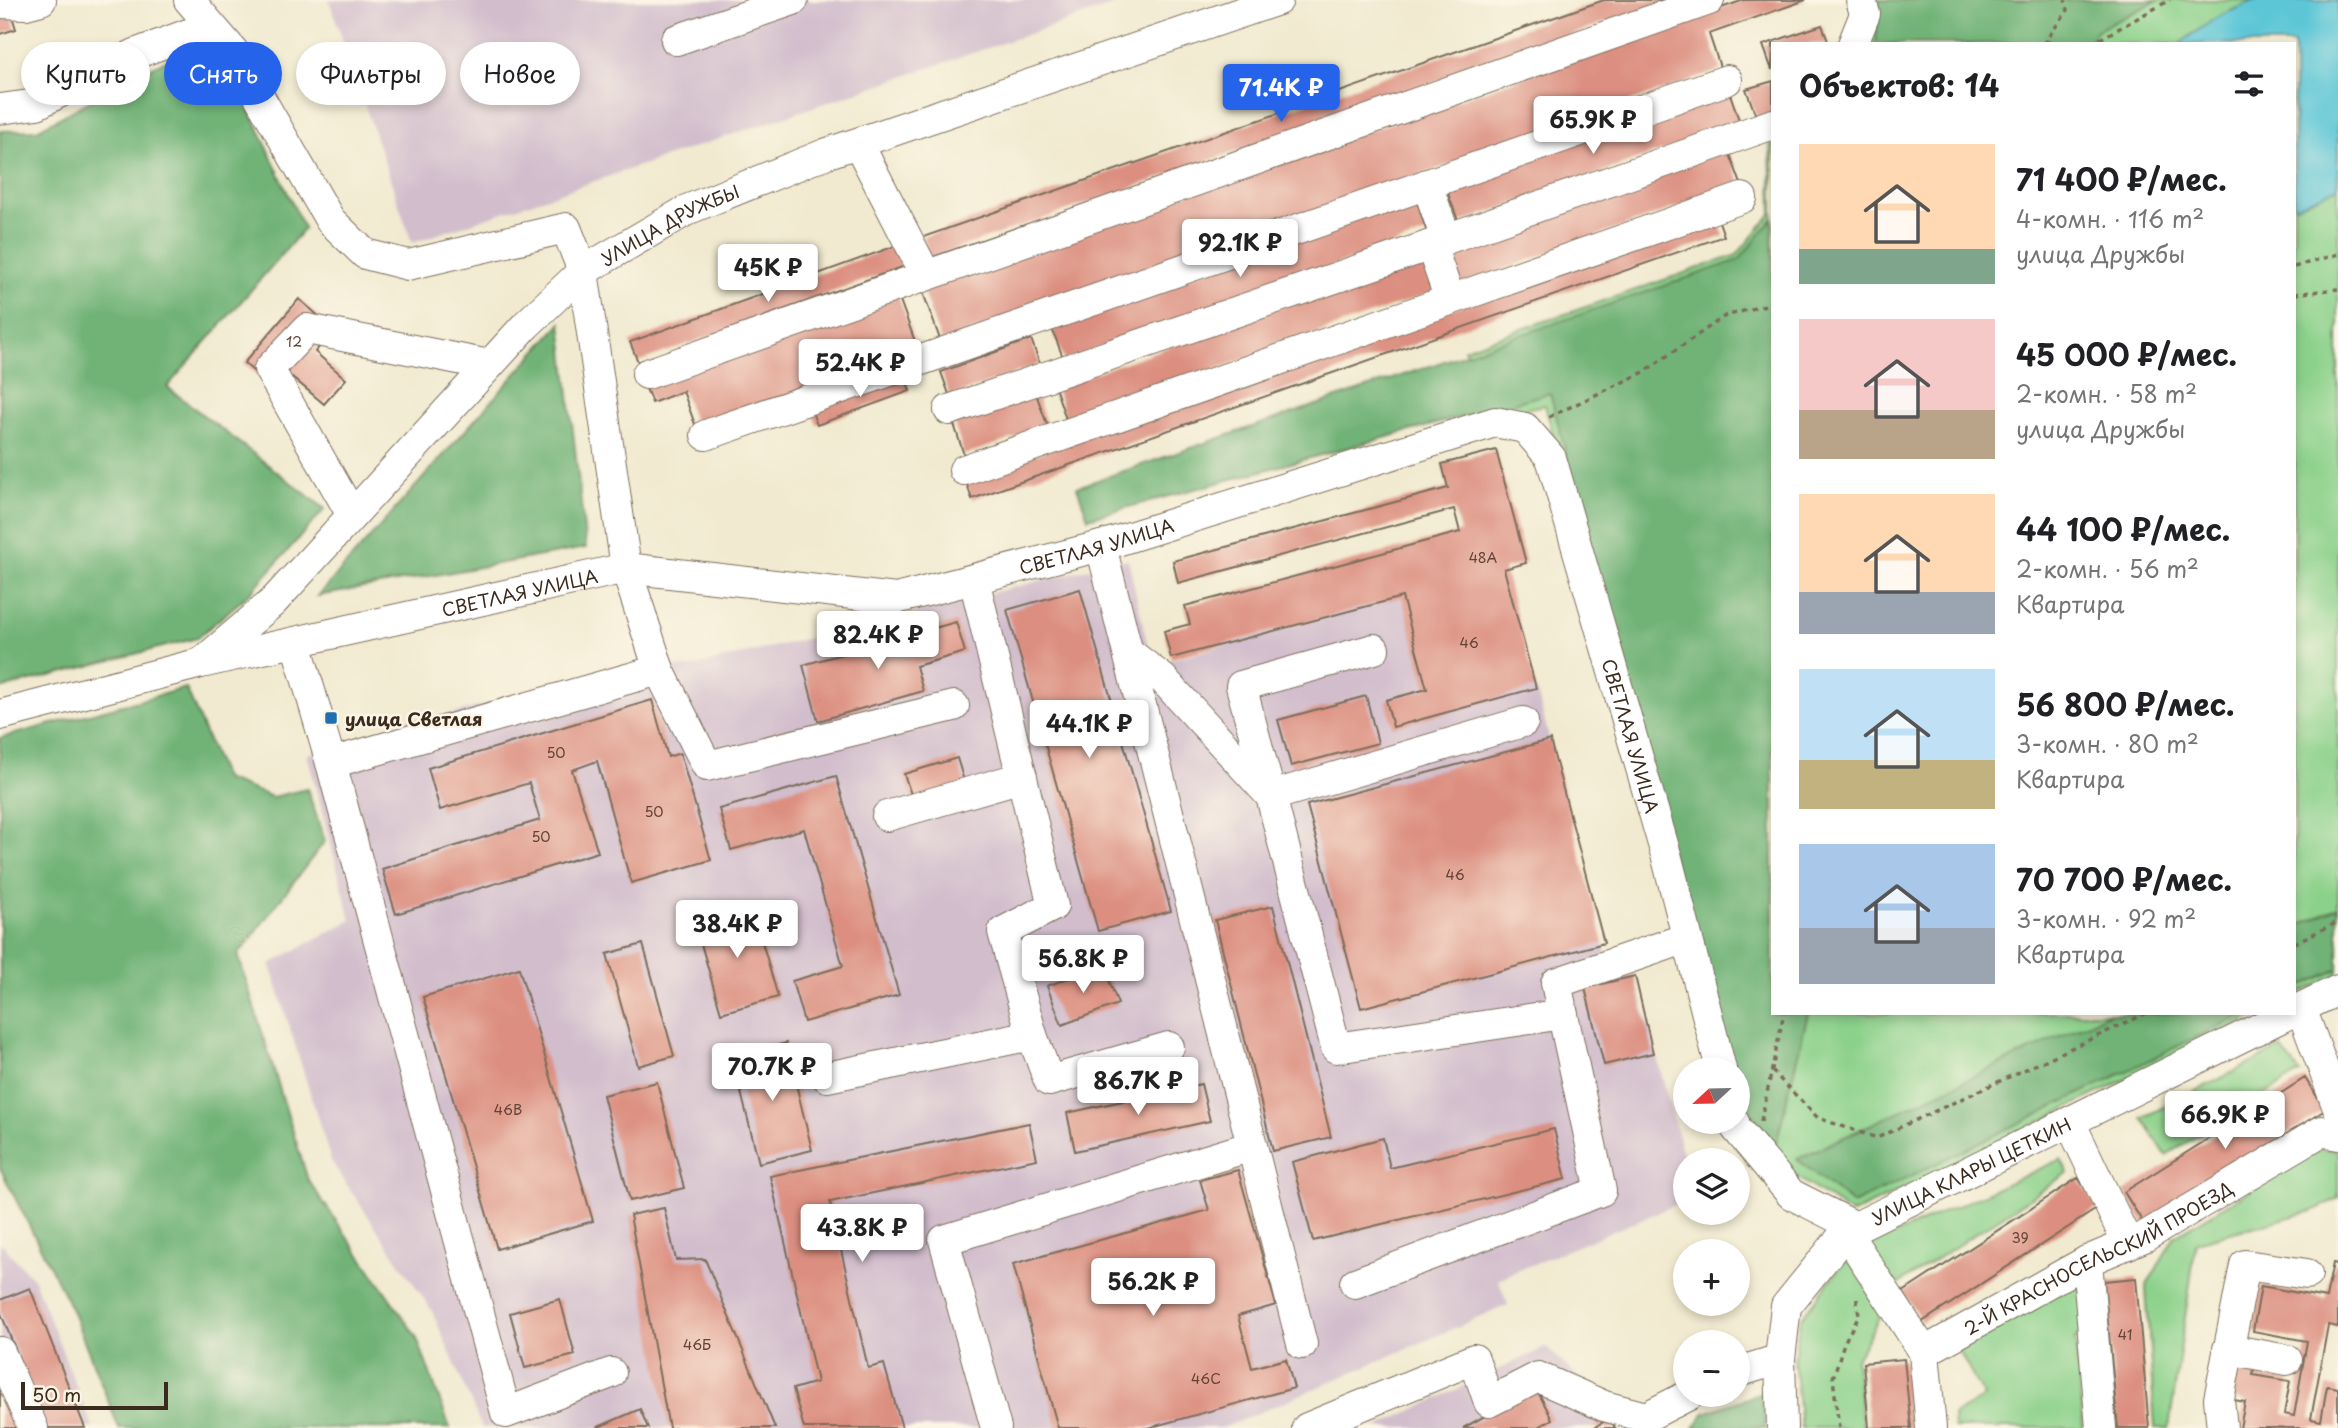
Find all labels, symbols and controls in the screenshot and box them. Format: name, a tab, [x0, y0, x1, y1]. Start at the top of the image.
chip: Купить	[21, 42, 150, 105]
chip: Снять	[164, 42, 282, 105]
chip: Фильтры	[296, 42, 446, 105]
chip: Новое	[460, 42, 580, 105]
text: Объектов: 14	[1799, 62, 1999, 107]
pin: 71.4K ₽	[1216, 64, 1346, 124]
icon: filters	[2230, 65, 2268, 103]
text: 71.4K ₽	[1239, 69, 1323, 104]
pin: 65.9K ₽	[1528, 96, 1658, 156]
text: 65.9K ₽	[1550, 101, 1636, 136]
text: 71 400 ₽/мес.	[2016, 156, 2227, 201]
icon: home	[1855, 172, 1939, 256]
street label: УЛИЦА ДРУЖБЫ	[595, 177, 743, 271]
text: 4-комн. · 116 m²	[2016, 201, 2204, 236]
pin: 92.1K ₽	[1175, 219, 1305, 279]
text: 92.1K ₽	[1198, 224, 1282, 259]
text: улица Дружбы	[2016, 236, 2185, 271]
pin: 45K ₽	[719, 244, 817, 304]
text: 45K ₽	[734, 249, 802, 284]
house number: 12	[286, 331, 302, 352]
text: 45 000 ₽/мес.	[2016, 331, 2237, 376]
pin: 52.4K ₽	[795, 340, 925, 399]
text: 52.4K ₽	[815, 344, 905, 379]
icon: home	[1855, 347, 1939, 431]
text: 2-комн. · 58 m²	[2016, 376, 2197, 411]
text: улица Дружбы	[2016, 411, 2185, 446]
text: 44 100 ₽/мес.	[2016, 506, 2230, 551]
street label: СВЕТЛАЯ УЛИЦА	[1016, 511, 1177, 580]
icon: home	[1855, 522, 1939, 606]
house number: 48А	[1469, 547, 1498, 568]
text: 2-комн. · 56 m²	[2016, 551, 2199, 586]
street label: СВЕТЛАЯ УЛИЦА	[439, 561, 600, 622]
text: Квартира	[2016, 586, 2124, 621]
pin: 82.4K ₽	[813, 612, 943, 671]
text: 82.4K ₽	[833, 616, 923, 651]
house number: 46	[1459, 632, 1479, 653]
street label: СВЕТЛАЯ УЛИЦА	[1596, 655, 1667, 816]
text: 56 800 ₽/мес.	[2016, 681, 2235, 726]
icon: home	[1855, 697, 1939, 781]
pin: 44.1K ₽	[1024, 700, 1154, 760]
place label: улица Светлая	[345, 705, 482, 732]
text: 44.1K ₽	[1046, 705, 1132, 740]
marker: улица Светлая	[323, 710, 339, 726]
text: 3-комн. · 80 m²	[2016, 726, 2199, 761]
house number: 50	[546, 742, 566, 763]
text: Квартира	[2016, 761, 2124, 796]
house number: 50	[644, 801, 664, 822]
house number: 50	[531, 826, 551, 847]
text: 70 700 ₽/мес.	[2016, 856, 2232, 901]
house number: 46	[1445, 864, 1465, 885]
icon: home	[1855, 872, 1939, 956]
pin: 38.4K ₽	[672, 900, 802, 960]
text: 3-комн. · 92 m²	[2016, 901, 2196, 936]
text: 38.4K ₽	[692, 905, 782, 940]
pin: 56.8K ₽	[1018, 936, 1148, 995]
text: Квартира	[2016, 936, 2124, 971]
text: 56.8K ₽	[1038, 940, 1128, 975]
pin: 70.7K ₽	[707, 1044, 837, 1103]
text: 70.7K ₽	[728, 1048, 816, 1083]
north arrow	[1673, 1057, 1750, 1134]
map controls	[1673, 1057, 1750, 1407]
pin: 86.7K ₽	[1073, 1058, 1203, 1117]
text: 86.7K ₽	[1093, 1062, 1183, 1097]
pin: 66.9K ₽	[2160, 1092, 2290, 1151]
text: 66.9K ₽	[2181, 1096, 2269, 1131]
house number: 46В	[494, 1099, 522, 1120]
street label: УЛИЦА КЛАРЫ ЦЕТКИН	[1867, 1110, 2075, 1231]
button: layers	[1673, 1148, 1750, 1225]
street label: 2-Й КРАСНОСЕЛЬСКИЙ ПРОЕЗД	[1958, 1174, 2237, 1341]
pin: 43.8K ₽	[797, 1204, 927, 1264]
text: 43.8K ₽	[817, 1209, 907, 1244]
house number: 39	[2011, 1227, 2029, 1248]
button: +	[1673, 1239, 1750, 1316]
pin: 56.2K ₽	[1088, 1258, 1218, 1318]
text: 56.2K ₽	[1107, 1263, 1199, 1298]
house number: 41	[2118, 1324, 2132, 1345]
button: −	[1673, 1330, 1750, 1407]
house number: 46Б	[683, 1334, 711, 1355]
house number: 46С	[1191, 1368, 1221, 1389]
scale bar	[21, 1379, 168, 1411]
text: 50 m	[32, 1380, 81, 1408]

